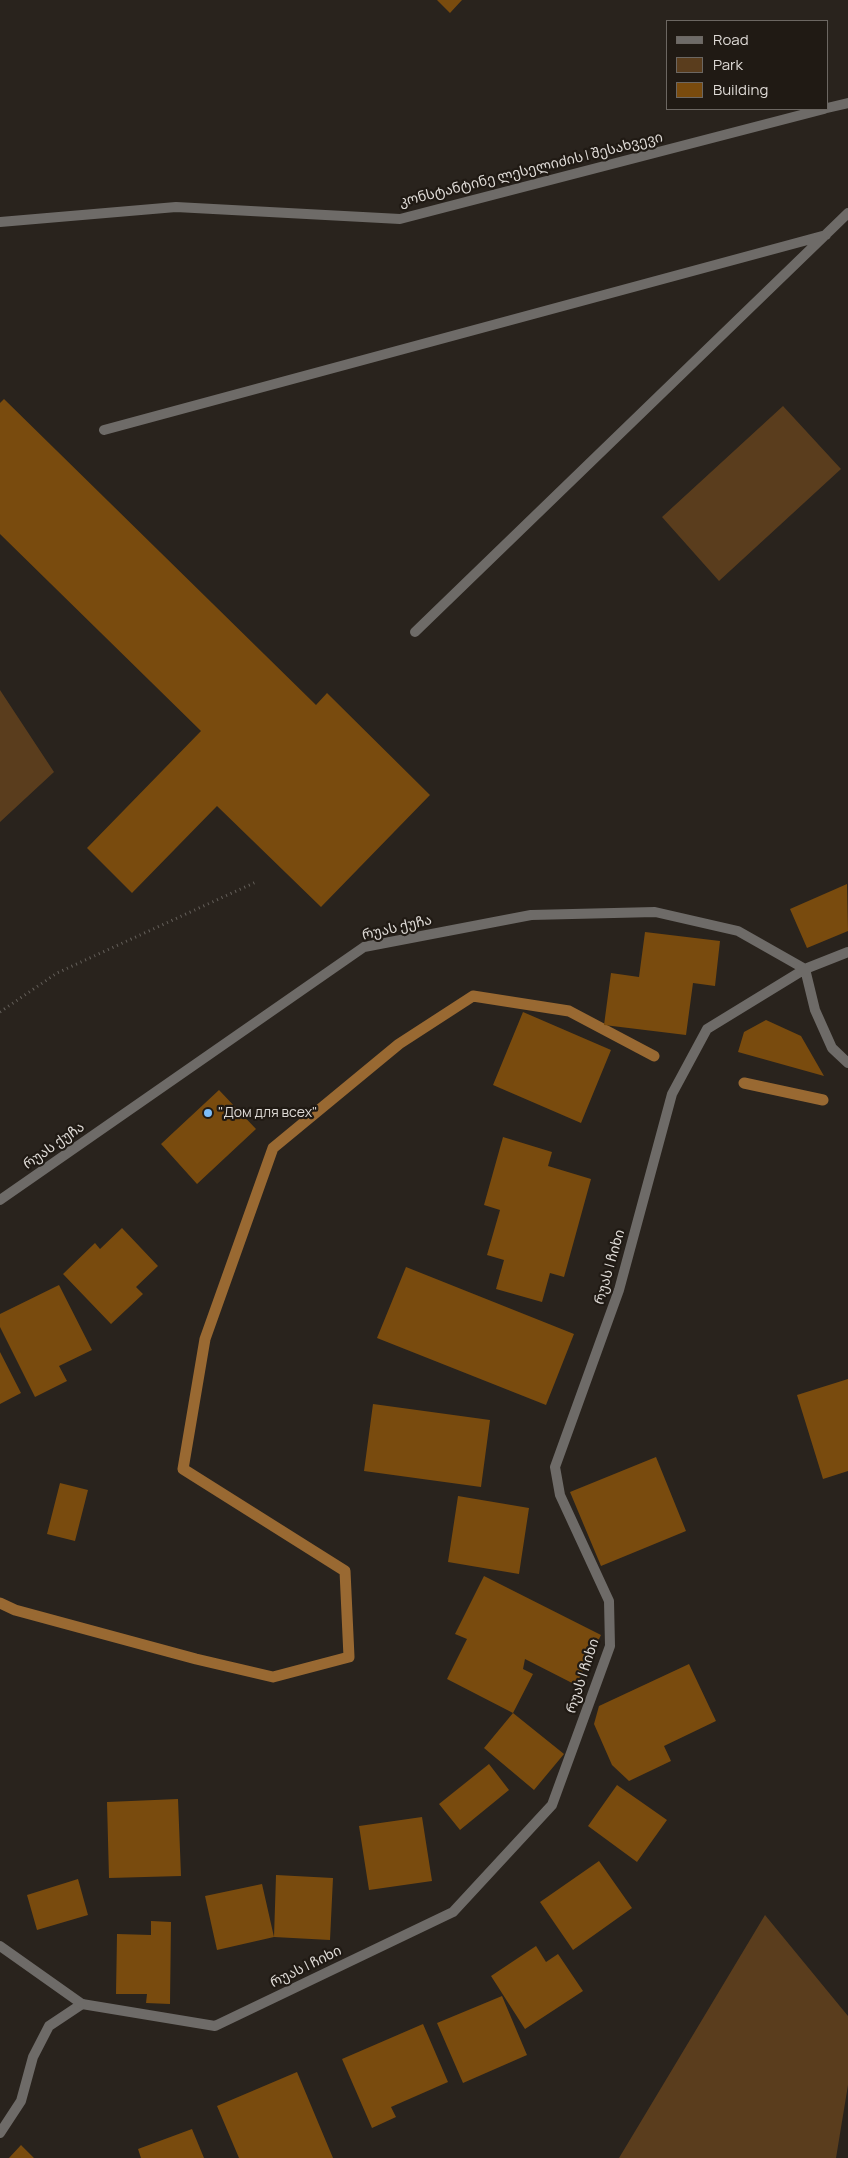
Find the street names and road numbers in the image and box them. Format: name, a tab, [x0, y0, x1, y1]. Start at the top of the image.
street label: კონსტანტინე ლესელიძის I შესახვევი	[397, 129, 665, 211]
street label: რუას ქუჩა	[360, 912, 434, 944]
street label: რუას ქუჩა	[20, 1119, 88, 1173]
street label: რუას I ჩიხი	[591, 1228, 629, 1306]
street label: რუას I ჩიხი	[563, 1637, 603, 1715]
street label: რუას I ჩიხი	[268, 1943, 344, 1991]

